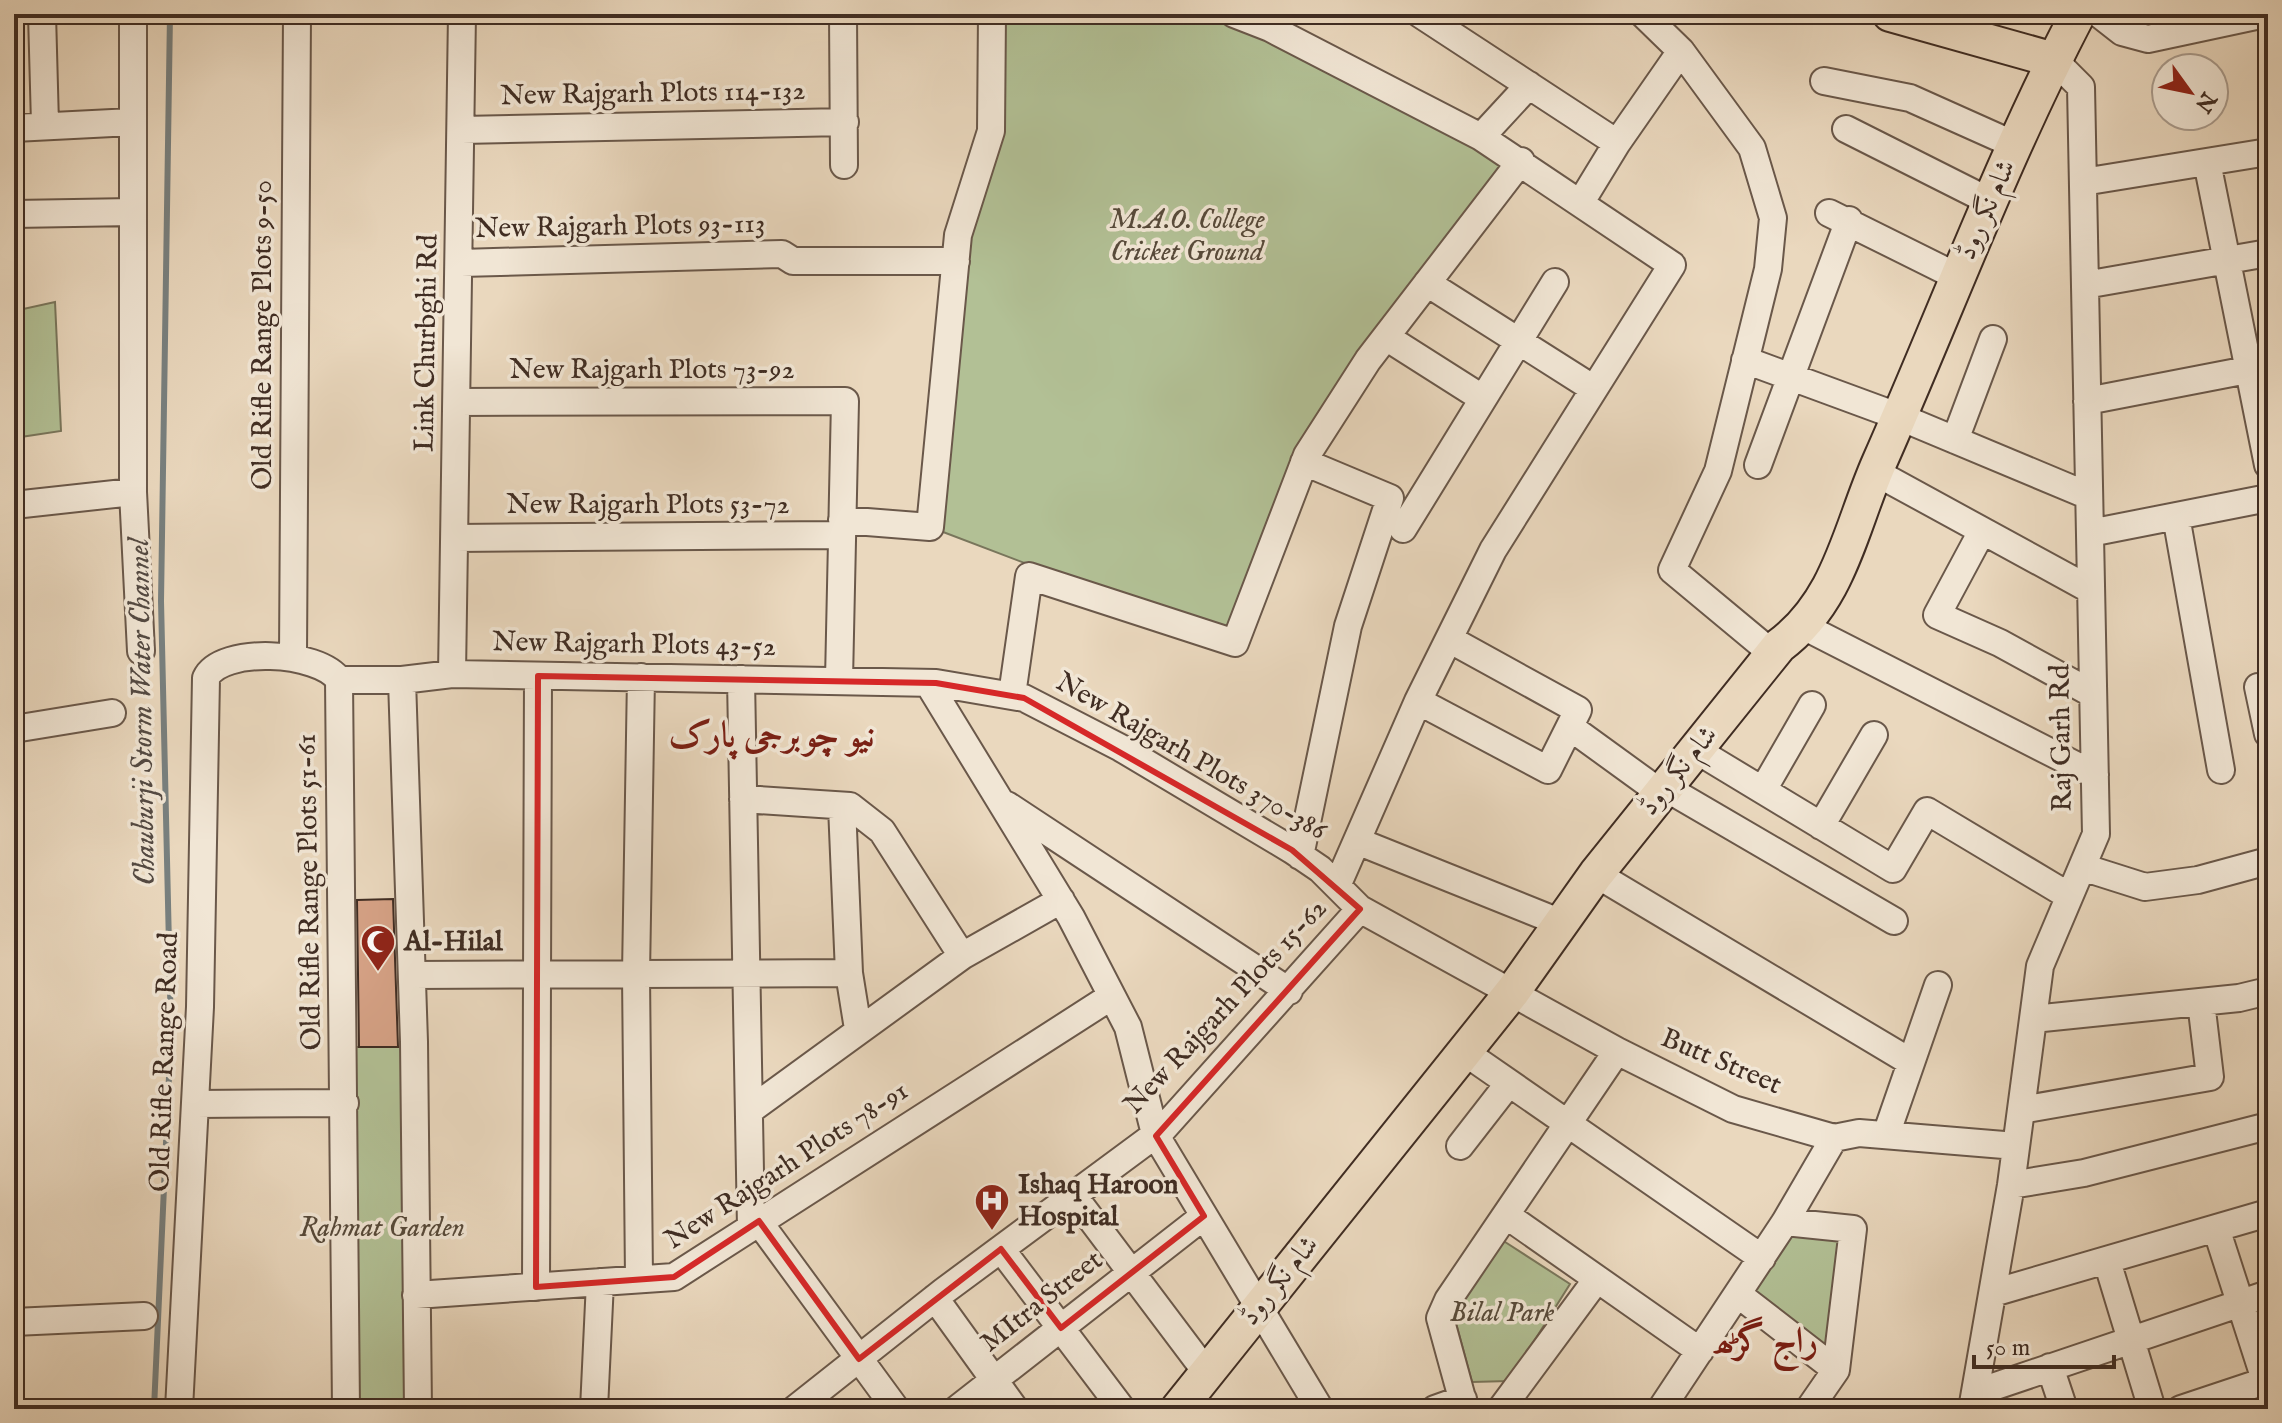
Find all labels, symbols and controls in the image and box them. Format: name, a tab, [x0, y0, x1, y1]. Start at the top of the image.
north arrow	[2150, 52, 2230, 132]
street label: New Rajgarh Plots 114-132	[500, 74, 806, 114]
text: N	[2188, 85, 2223, 117]
street label: شام نگر روڈ	[1949, 154, 2029, 268]
street label: Old Rifle Range Plots 9-50	[246, 180, 281, 490]
park label: M.A.O. College Cricket Ground	[1109, 203, 1265, 270]
street label: New Rajgarh Plots 93-113	[474, 207, 766, 247]
street label: Link Churbghi Rd	[408, 234, 446, 452]
street label: New Rajgarh Plots 73-92	[509, 353, 795, 388]
street label: New Rajgarh Plots 53-72	[506, 488, 790, 523]
water label: Chauburji Storm Water Channel	[121, 535, 165, 886]
street label: New Rajgarh Plots 43-52	[492, 625, 776, 665]
street label: Raj Garh Rd	[2043, 664, 2081, 812]
street label: New Rajgarh Plots 370-386	[1049, 665, 1334, 850]
district label: نیو چوبرجی پارک	[668, 713, 876, 760]
street label: شام نگر روڈ	[1631, 718, 1730, 826]
street label: Old Rifle Range Plots 51-61	[290, 733, 330, 1051]
street label: New Rajgarh Plots 15-62	[1117, 892, 1335, 1122]
mosque icon: Al-Hilal	[359, 923, 397, 973]
place label: Al-Hilal	[403, 925, 504, 960]
street label: Old Rifle Range Road	[143, 931, 187, 1193]
street label: Butt Street	[1655, 1021, 1787, 1103]
street label: New Rajgarh Plots 78-91	[659, 1074, 915, 1258]
place label: Ishaq Haroon Hospital	[1018, 1168, 1178, 1235]
hospital icon: Ishaq Haroon Hospital	[973, 1182, 1011, 1232]
park label: Rahmat Garden	[299, 1211, 465, 1246]
street label: شام نگر روڈ	[1232, 1228, 1331, 1336]
street label: MItra Street	[974, 1243, 1111, 1361]
park label: Bilal Park	[1449, 1296, 1555, 1331]
district label: راج گڑھ	[1712, 1316, 1818, 1373]
scale bar	[1974, 1319, 2114, 1369]
text: 50 m	[1986, 1333, 2030, 1364]

